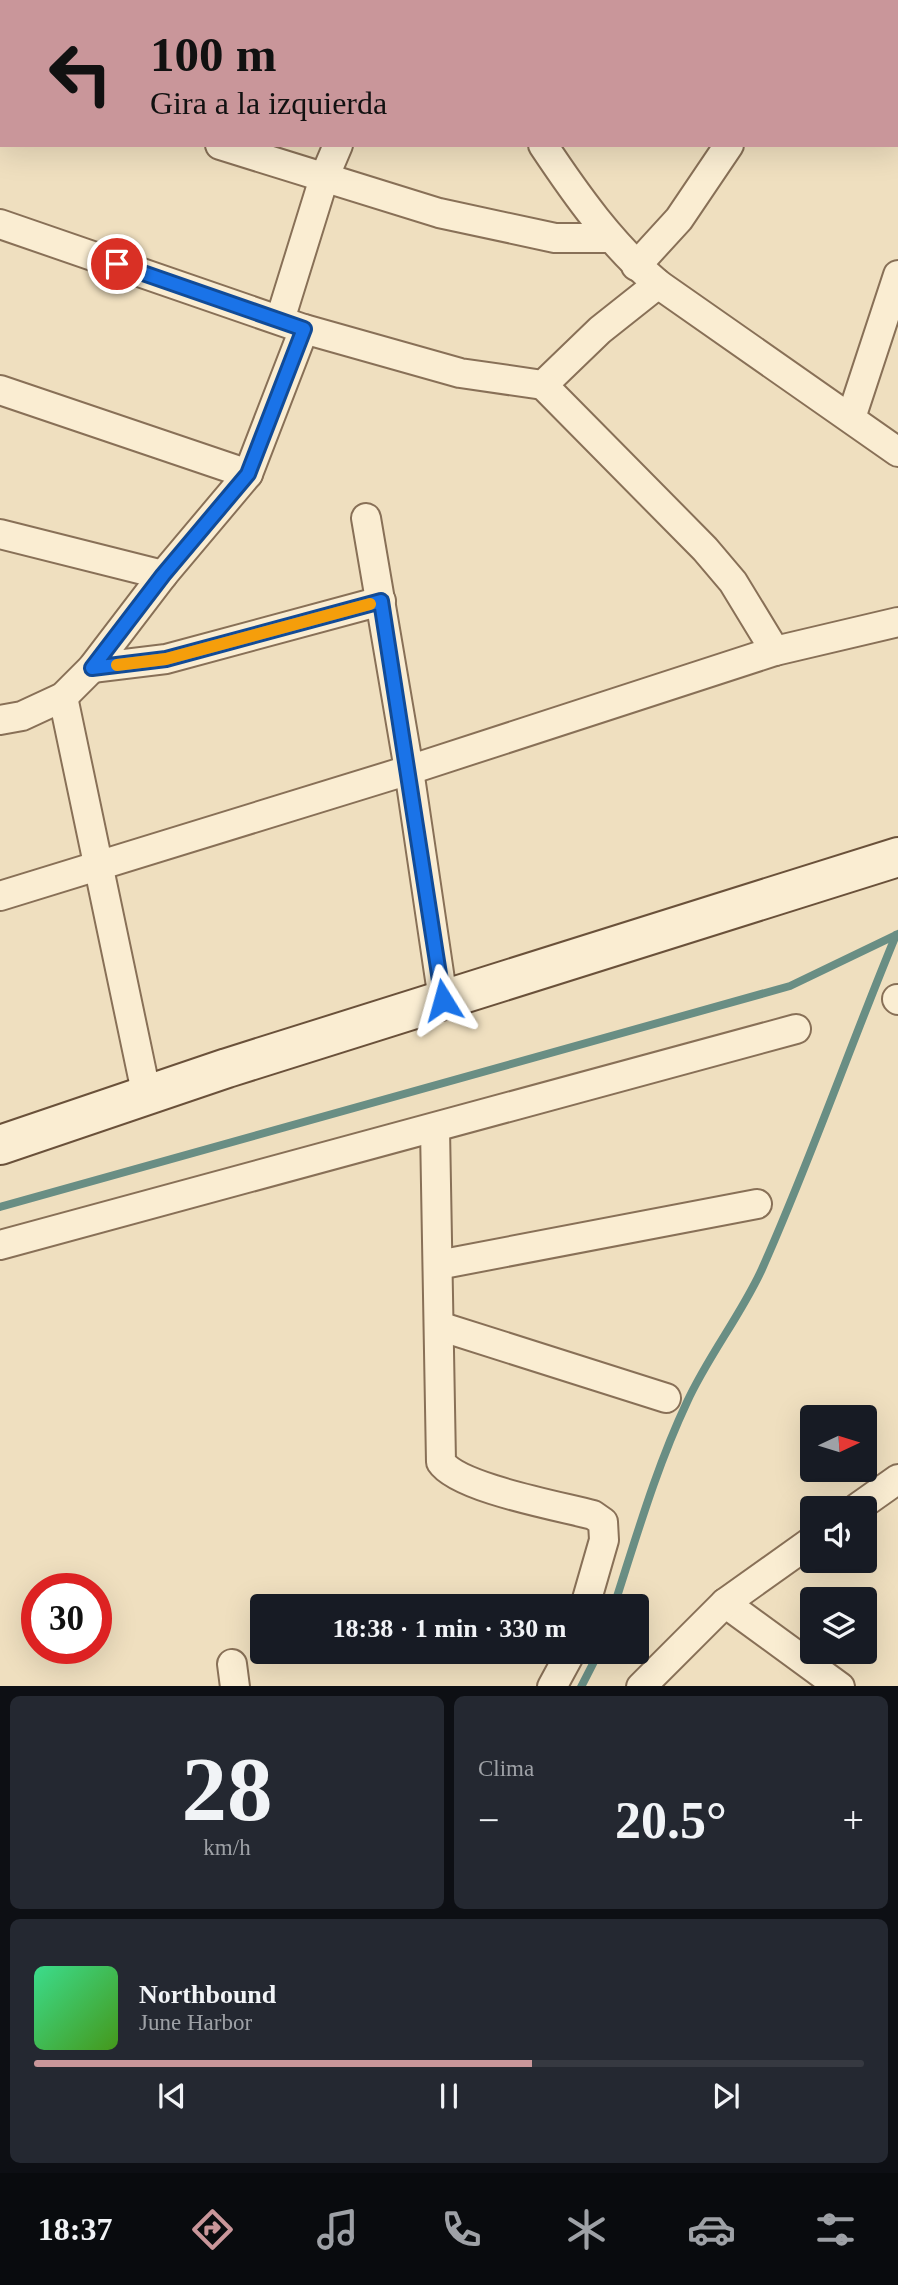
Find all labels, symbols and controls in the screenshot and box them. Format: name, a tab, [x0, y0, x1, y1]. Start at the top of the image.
text: 100 m	[150, 27, 277, 82]
icon: left	[35, 28, 126, 119]
text: Gira a la izquierda	[150, 85, 387, 121]
pin	[87, 234, 147, 294]
icon: arrive	[98, 245, 136, 283]
position arrow	[406, 963, 480, 1037]
north arrow	[800, 1405, 877, 1482]
map controls	[800, 1405, 877, 1664]
button: sound	[800, 1496, 877, 1573]
speed limit sign: 30	[21, 1573, 112, 1664]
button: layers	[800, 1587, 877, 1664]
text: 18:38 · 1 min · 330 m	[333, 1614, 567, 1643]
text: 28	[182, 1739, 273, 1840]
text: Clima	[478, 1756, 534, 1781]
text: 20.5°	[615, 1792, 727, 1849]
text: −	[478, 1799, 499, 1841]
text: +	[843, 1799, 864, 1841]
text: km/h	[203, 1835, 251, 1860]
text: Northbound	[139, 1980, 276, 2009]
text: June Harbor	[139, 2010, 252, 2035]
icon: previous	[153, 2077, 191, 2115]
icon: pause	[430, 2077, 468, 2115]
icon: next	[707, 2077, 745, 2115]
icon: directions	[188, 2205, 237, 2254]
icon: music	[313, 2205, 362, 2254]
icon: phone	[437, 2205, 486, 2254]
icon: climate	[562, 2205, 611, 2254]
icon: car	[687, 2205, 736, 2254]
icon: filters	[811, 2205, 860, 2254]
text: 18:37	[38, 2211, 112, 2247]

